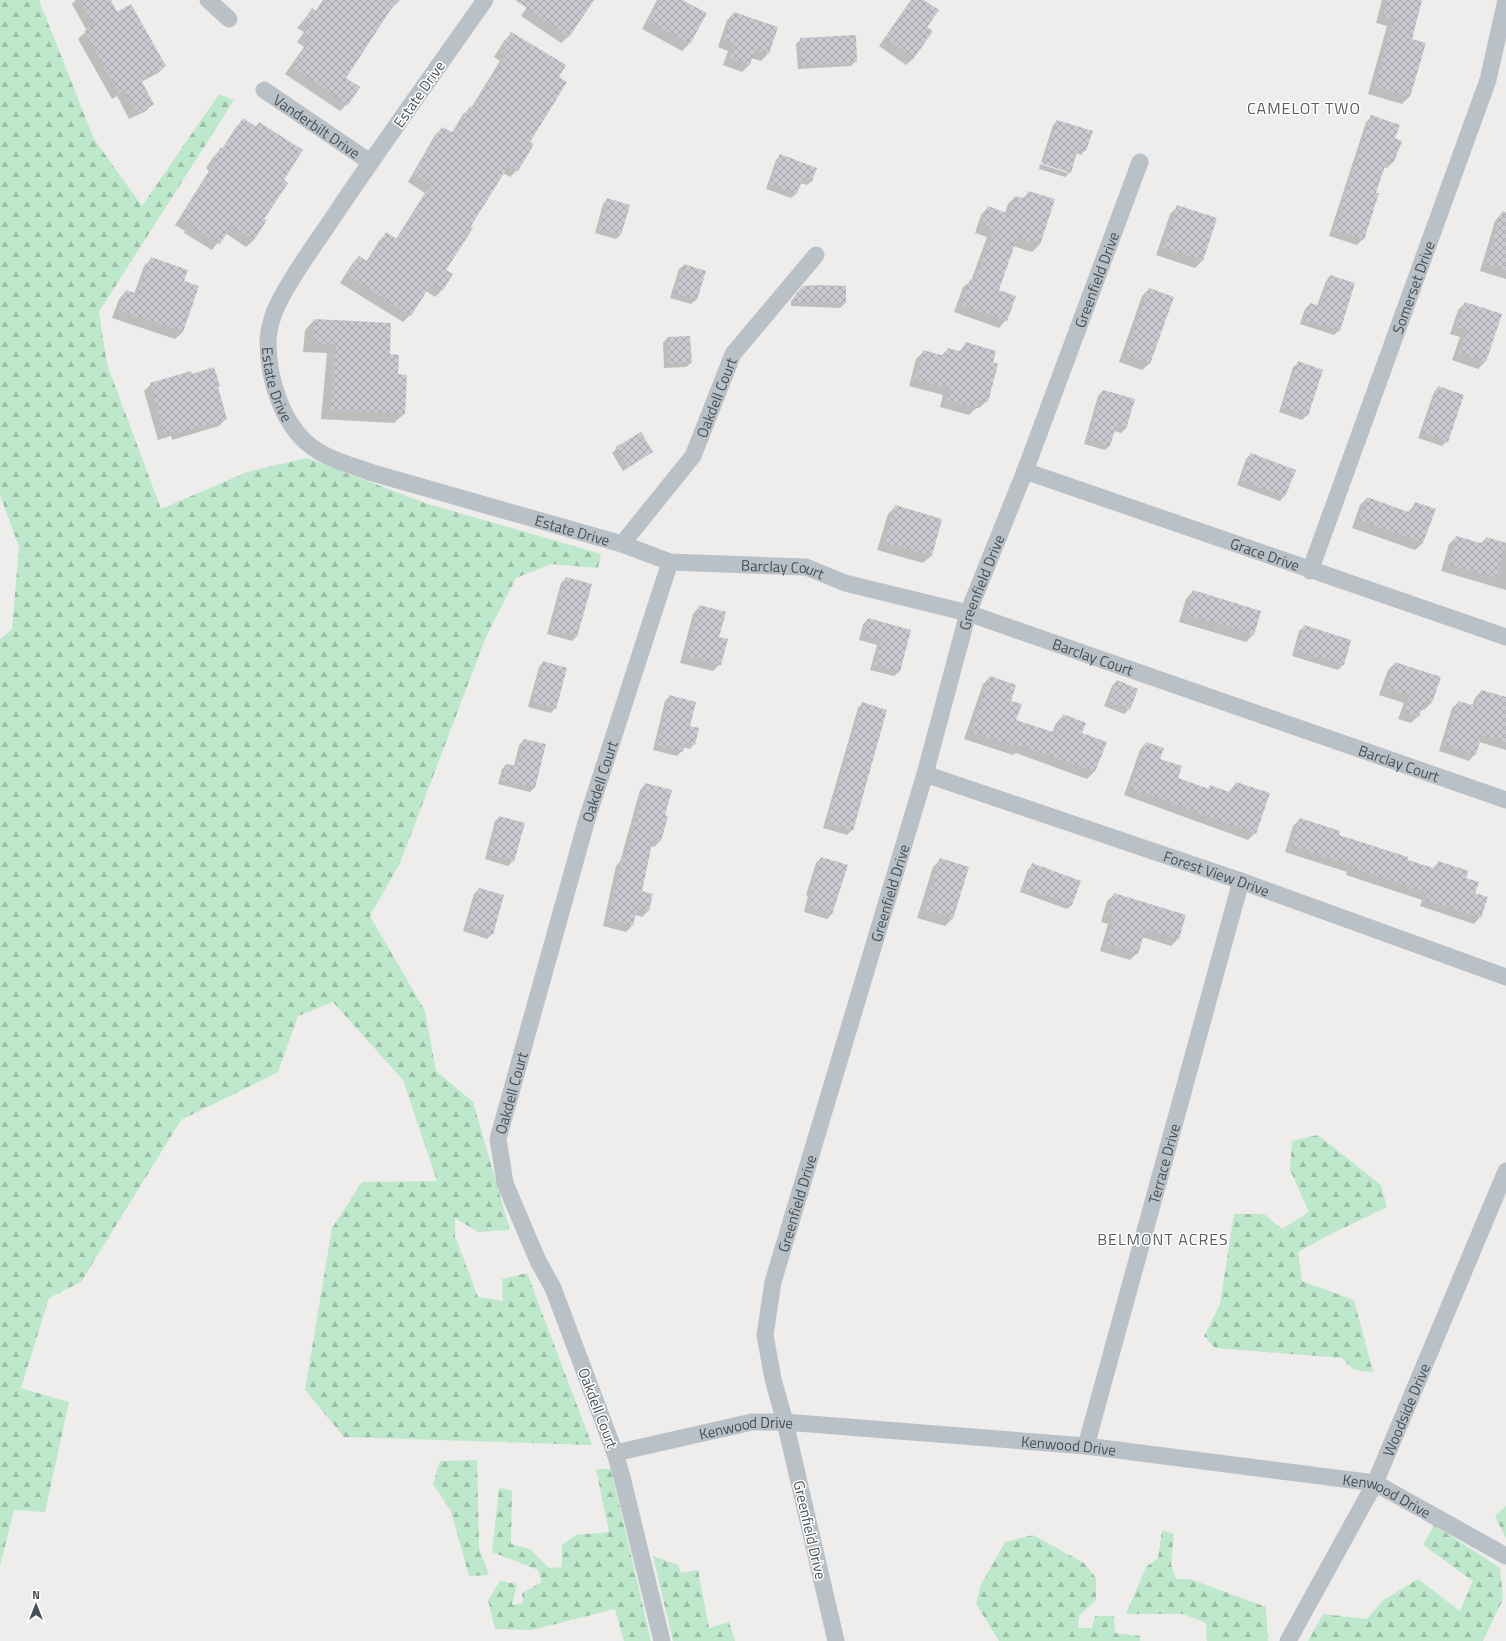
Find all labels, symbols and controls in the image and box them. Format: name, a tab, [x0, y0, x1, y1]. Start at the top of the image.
street label: Estate Drive	[387, 56, 451, 132]
street label: Vanderbilt Drive	[269, 88, 365, 164]
district label: CAMELOT TWO	[1247, 96, 1361, 120]
street label: Greenfield Drive	[1068, 228, 1125, 331]
street label: Somerset Drive	[1386, 237, 1440, 337]
street label: Estate Drive	[257, 346, 299, 426]
street label: Oakdell Court	[690, 353, 742, 441]
street label: Estate Drive	[532, 508, 613, 551]
street label: Greenfield Drive	[952, 531, 1010, 633]
street label: Grace Drive	[1227, 531, 1303, 577]
street label: Barclay Court	[741, 553, 829, 585]
street label: Barclay Court	[1049, 632, 1137, 681]
street label: Oakdell Court	[575, 737, 623, 825]
street label: Barclay Court	[1355, 738, 1443, 788]
street label: Greenfield Drive	[864, 841, 915, 945]
street label: Forest View Drive	[1161, 844, 1273, 902]
street label: Oakdell Court	[488, 1048, 533, 1137]
street label: Terrace Drive	[1142, 1121, 1185, 1206]
street label: Greenfield Drive	[771, 1152, 822, 1255]
district label: BELMONT ACRES	[1097, 1227, 1229, 1251]
street label: Woodside Drive	[1376, 1360, 1436, 1460]
street label: Oakdell Court	[572, 1364, 624, 1452]
street label: Kenwood Drive	[697, 1411, 794, 1445]
street label: Kenwood Drive	[1020, 1429, 1117, 1461]
street label: Kenwood Drive	[1341, 1467, 1435, 1524]
street label: Greenfield Drive	[787, 1478, 833, 1582]
north arrow	[16, 1585, 56, 1625]
text: N	[32, 1587, 40, 1603]

